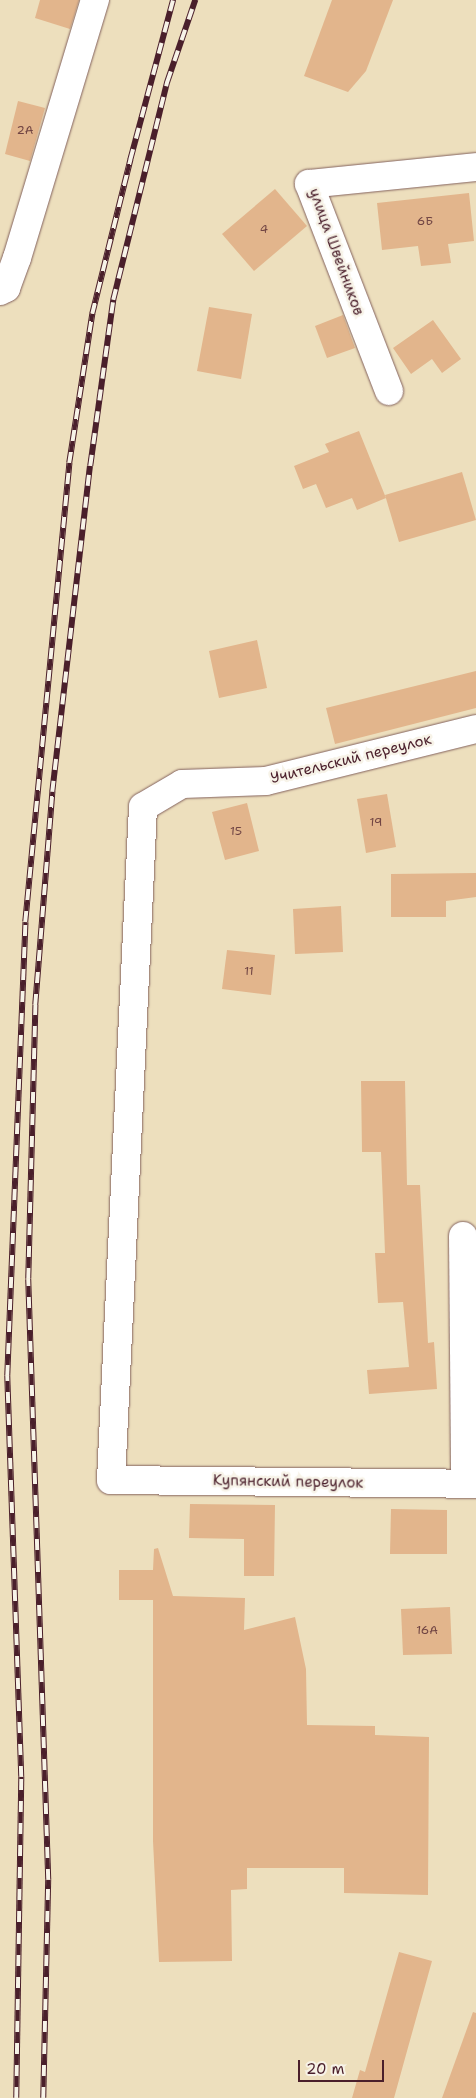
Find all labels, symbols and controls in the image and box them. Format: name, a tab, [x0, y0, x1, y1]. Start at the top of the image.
house number: 2А	[16, 124, 34, 138]
street label: улица Швейников	[305, 186, 367, 318]
house number: 6Б	[417, 215, 433, 229]
house number: 4	[260, 223, 268, 237]
street label: Учительский переулок	[269, 730, 433, 788]
house number: 19	[370, 816, 382, 830]
house number: 15	[230, 825, 242, 839]
house number: 11	[244, 965, 254, 979]
street label: Купянский переулок	[213, 1472, 363, 1492]
house number: 16А	[416, 1624, 438, 1638]
scale bar	[301, 2050, 387, 2082]
text: 20 m	[306, 2059, 345, 2079]

